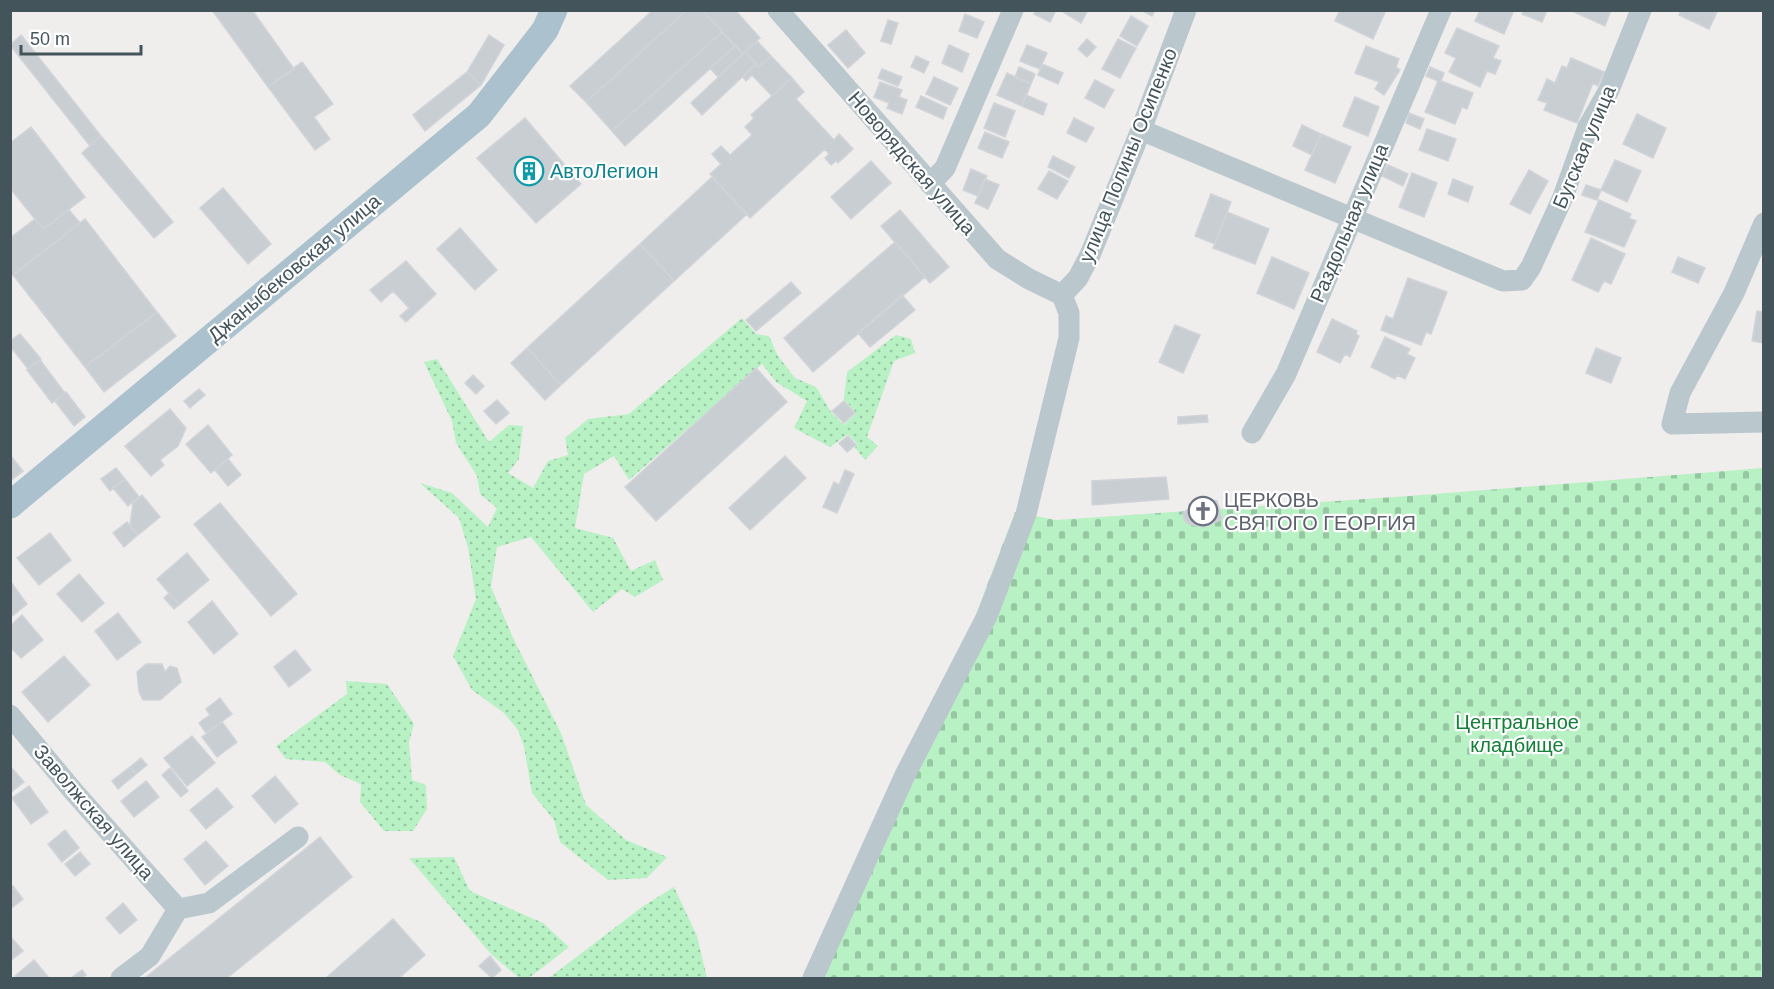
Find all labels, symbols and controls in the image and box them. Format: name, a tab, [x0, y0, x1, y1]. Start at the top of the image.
scale bar	[21, 18, 141, 56]
text: 50 m	[30, 29, 70, 49]
street label: улица Полины Осипенко	[1075, 45, 1181, 265]
street label: Бугская улица	[1548, 82, 1620, 212]
street label: Новорядская улица	[844, 87, 981, 240]
street label: Раздольная улица	[1306, 140, 1393, 306]
building icon: АвтоЛегион	[513, 155, 545, 187]
place label: АвтоЛегион	[550, 160, 658, 182]
street label: Джаныбековская улица	[203, 189, 385, 346]
place label: ЦЕРКОВЬ СВЯТОГО ГЕОРГИЯ	[1224, 489, 1416, 534]
church icon: ЦЕРКОВЬ СВЯТОГО ГЕОРГИЯ	[1187, 495, 1219, 527]
park label: Центральное кладбище	[1455, 711, 1579, 756]
street label: Заволжская улица	[30, 740, 159, 884]

